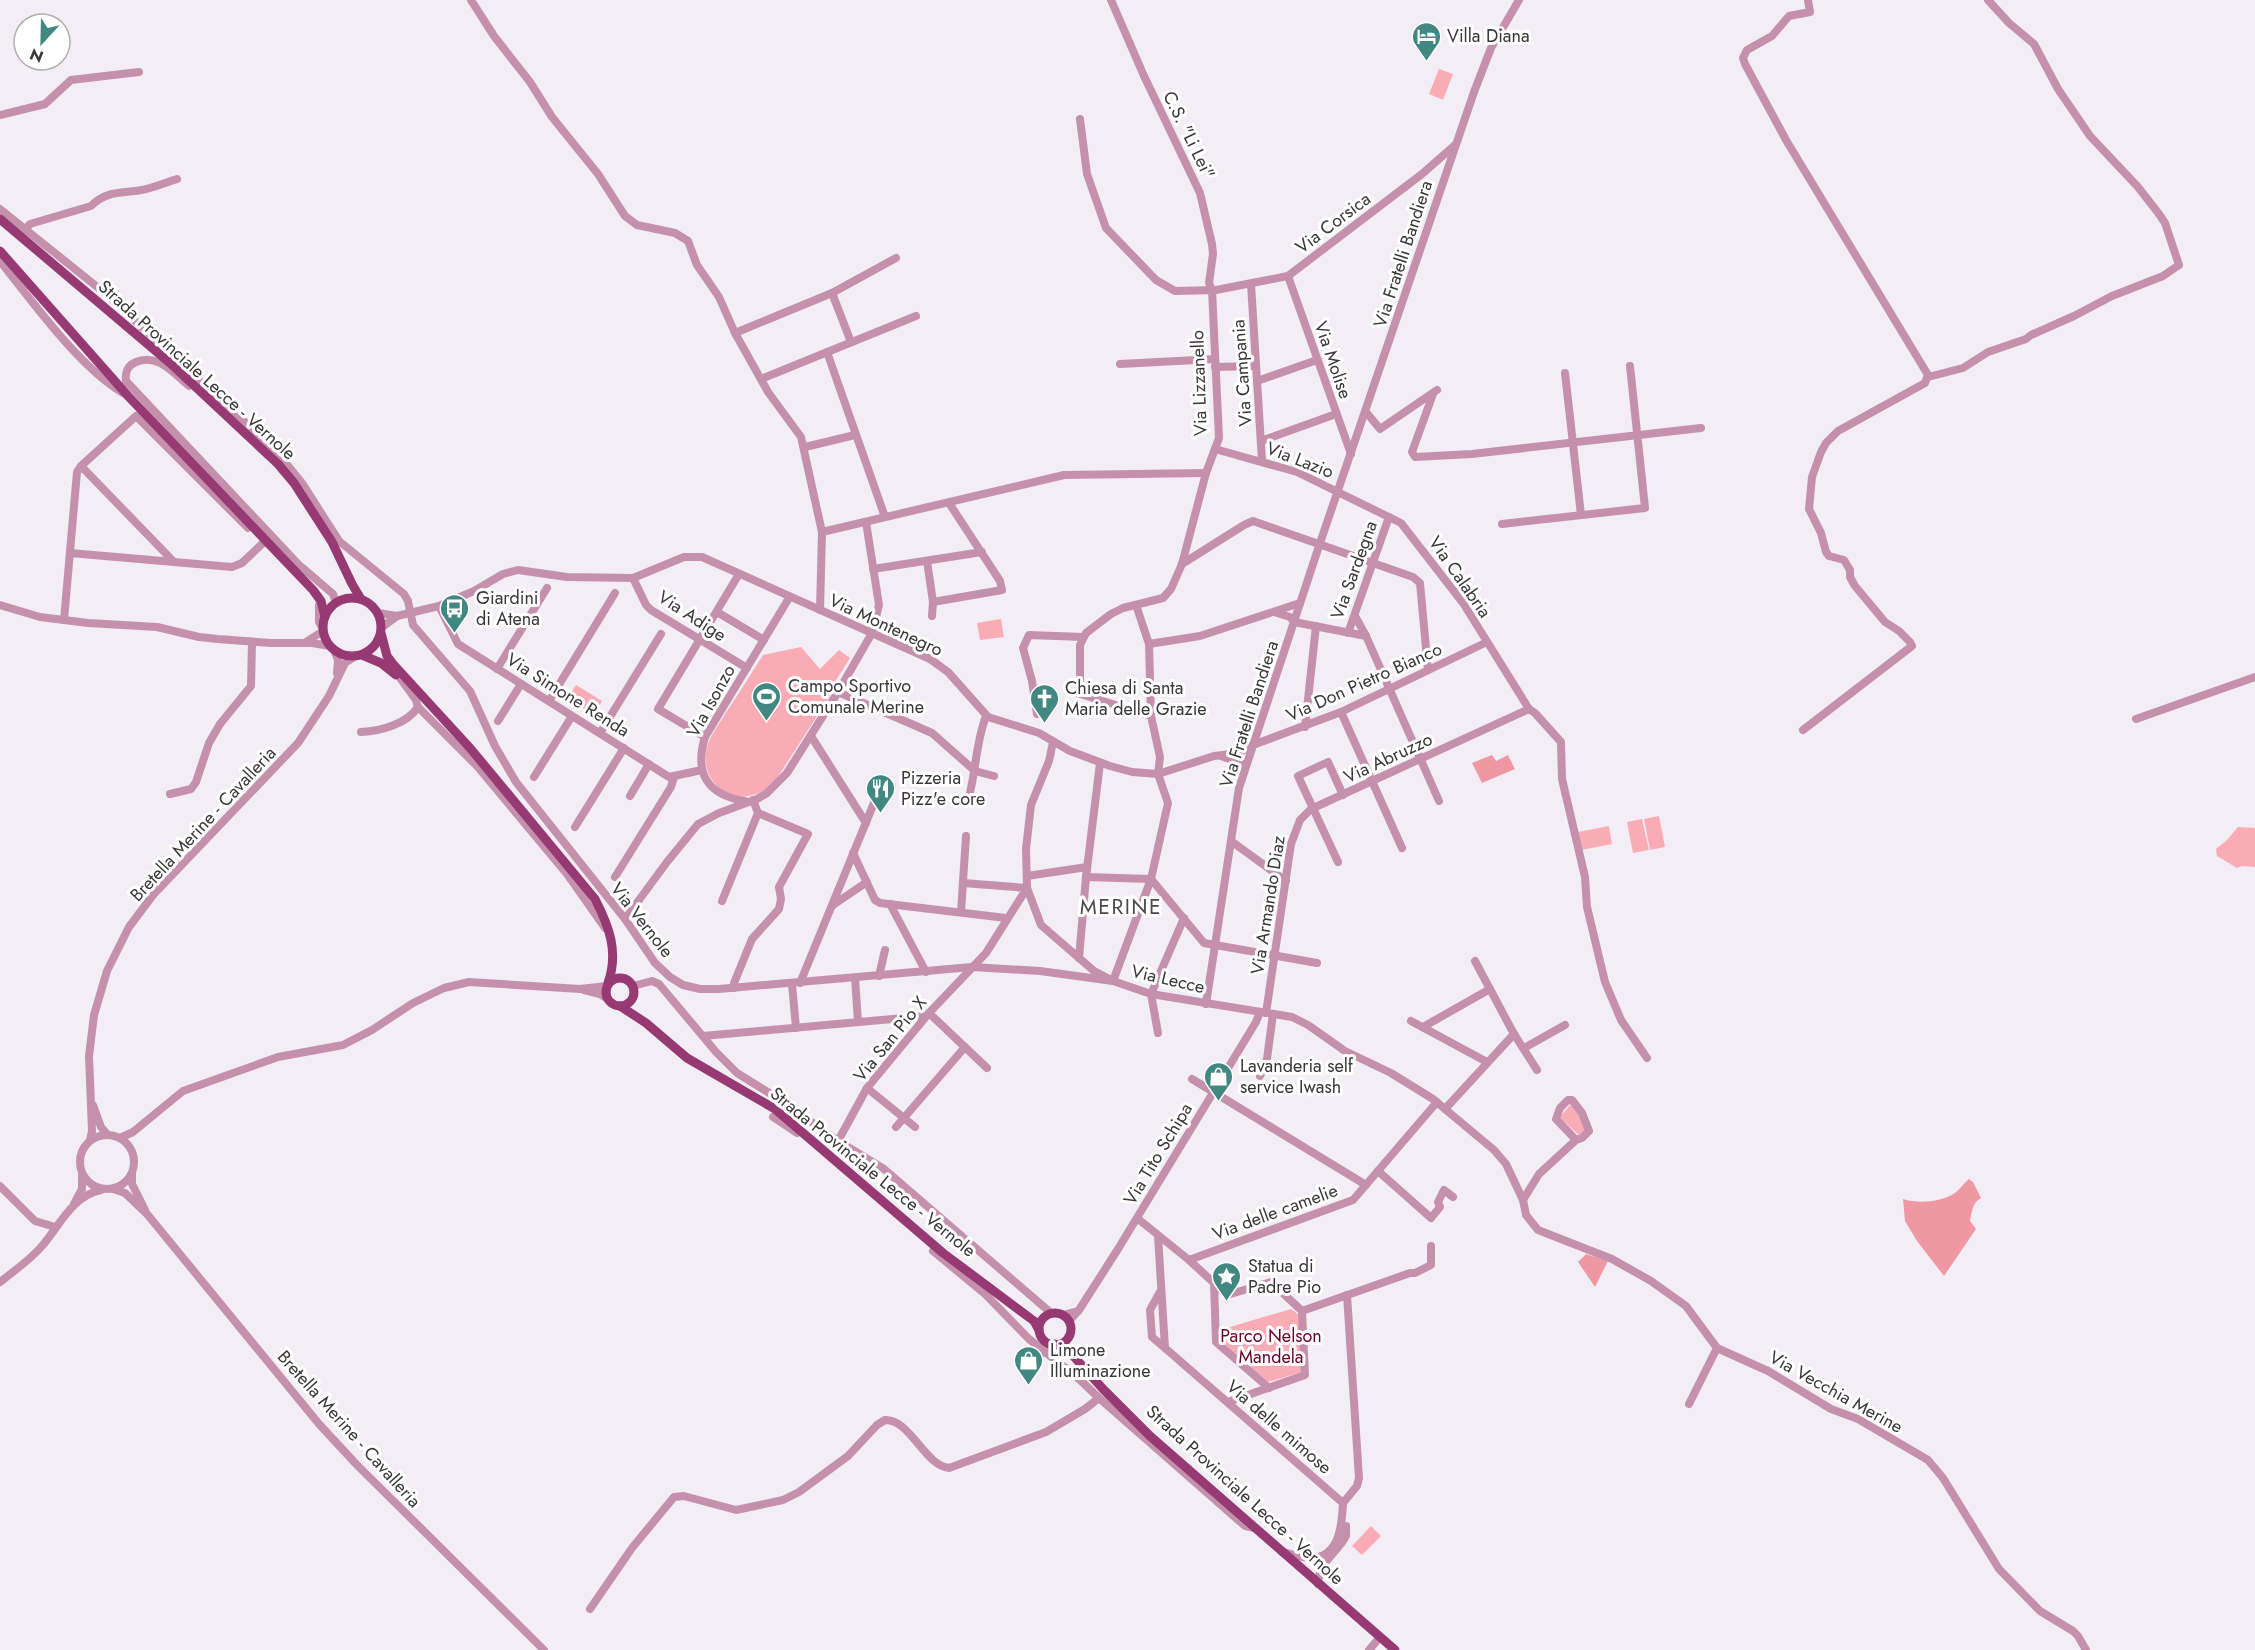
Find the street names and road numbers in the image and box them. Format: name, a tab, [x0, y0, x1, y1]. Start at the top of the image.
street label: C.S. "Li Lei"	[1156, 87, 1222, 183]
street label: Via Fratelli Bandiera	[1367, 177, 1439, 331]
street label: Via Corsica	[1290, 186, 1376, 260]
street label: Strada Provinciale Lecce - Vernole	[92, 274, 302, 466]
street label: Via Molise	[1308, 318, 1358, 402]
street label: Via Campania	[1225, 319, 1259, 427]
street label: Via Lizzanello	[1184, 329, 1214, 436]
street label: Via Lazio	[1263, 435, 1338, 485]
street label: Via Sardegna	[1324, 517, 1384, 623]
street label: Via Calabria	[1422, 531, 1498, 623]
street label: Via Adige	[653, 584, 731, 648]
street label: Via Montenegro	[825, 587, 947, 663]
street label: Via Don Pietro Bianco	[1282, 636, 1446, 728]
street label: Via Fratelli Bandiera	[1213, 637, 1285, 791]
street label: Via Simone Renda	[501, 647, 635, 743]
street label: Via Isonzo	[680, 660, 742, 742]
street label: Via Abruzzo	[1339, 726, 1437, 790]
street label: Bretella Merine - Cavalleria	[124, 741, 282, 907]
street label: Via Armando Diaz	[1244, 833, 1292, 976]
street label: Via Vernole	[604, 877, 680, 963]
street label: Via Lecce	[1129, 958, 1207, 1000]
street label: Via San Pio X	[847, 990, 933, 1088]
street label: Strada Provinciale Lecce - Vernole	[765, 1081, 981, 1263]
street label: Via Tito Schipa	[1117, 1098, 1199, 1210]
street label: Via delle camelie	[1209, 1177, 1341, 1247]
street label: Via Vecchia Merine	[1764, 1344, 1908, 1440]
street label: Bretella Merine - Cavalleria	[271, 1345, 427, 1513]
street label: Via delle mimose	[1221, 1374, 1337, 1480]
street label: Strada Provinciale Lecce - Vernole	[1140, 1399, 1350, 1591]

